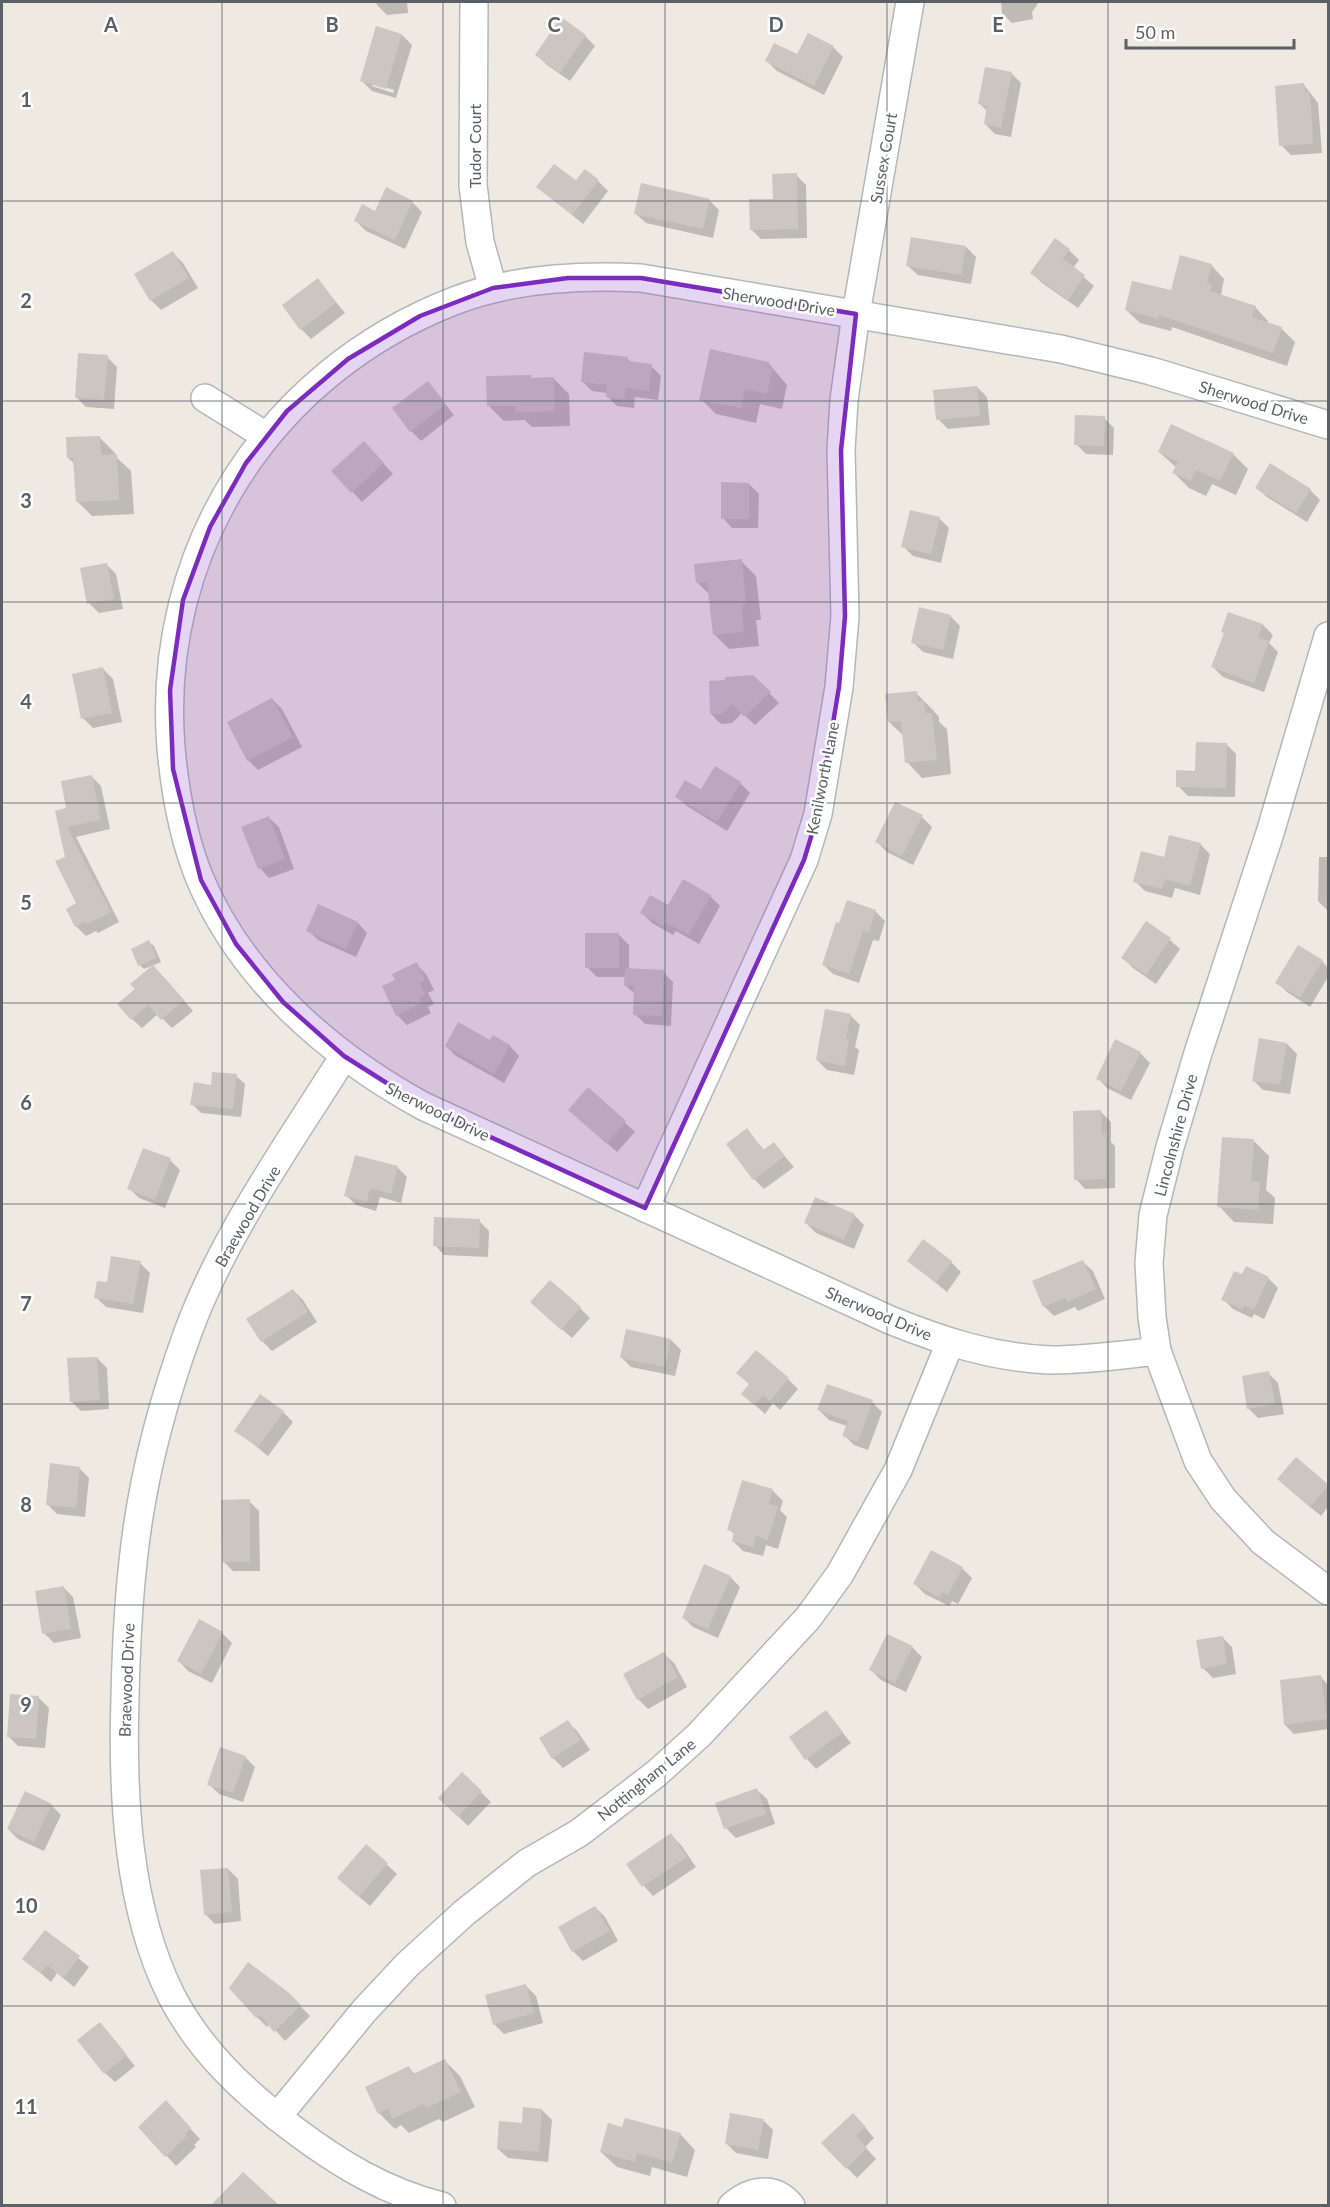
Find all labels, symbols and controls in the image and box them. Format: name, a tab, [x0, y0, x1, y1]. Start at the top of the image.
text: A	[103, 12, 118, 36]
text: B	[325, 12, 339, 36]
text: C	[547, 12, 561, 36]
text: D	[768, 12, 784, 36]
text: E	[992, 12, 1004, 36]
scale bar	[1126, 12, 1294, 50]
text: 50 m	[1135, 21, 1175, 43]
text: 1	[20, 87, 32, 111]
street label: Tudor Court	[465, 104, 484, 188]
street label: Sussex Court	[866, 111, 900, 205]
street label: Sherwood Drive	[721, 283, 837, 319]
text: 2	[20, 288, 32, 312]
street label: Sherwood Drive	[1197, 376, 1311, 428]
text: 3	[20, 488, 32, 512]
text: 4	[20, 689, 32, 713]
street label: Kenilworth Lane	[802, 720, 842, 836]
text: 5	[20, 890, 32, 914]
street label: Lincolnshire Drive	[1149, 1072, 1201, 1198]
street label: Sherwood Drive	[383, 1078, 493, 1144]
text: 6	[20, 1090, 32, 1114]
street label: Braewood Drive	[210, 1162, 284, 1270]
street label: Sherwood Drive	[823, 1282, 935, 1344]
text: 7	[20, 1291, 32, 1315]
text: 8	[20, 1492, 32, 1516]
street label: Braewood Drive	[115, 1623, 137, 1737]
text: 9	[20, 1692, 32, 1716]
street label: Nottingham Lane	[593, 1734, 699, 1824]
text: 10	[14, 1893, 38, 1917]
text: 11	[14, 2094, 38, 2118]

